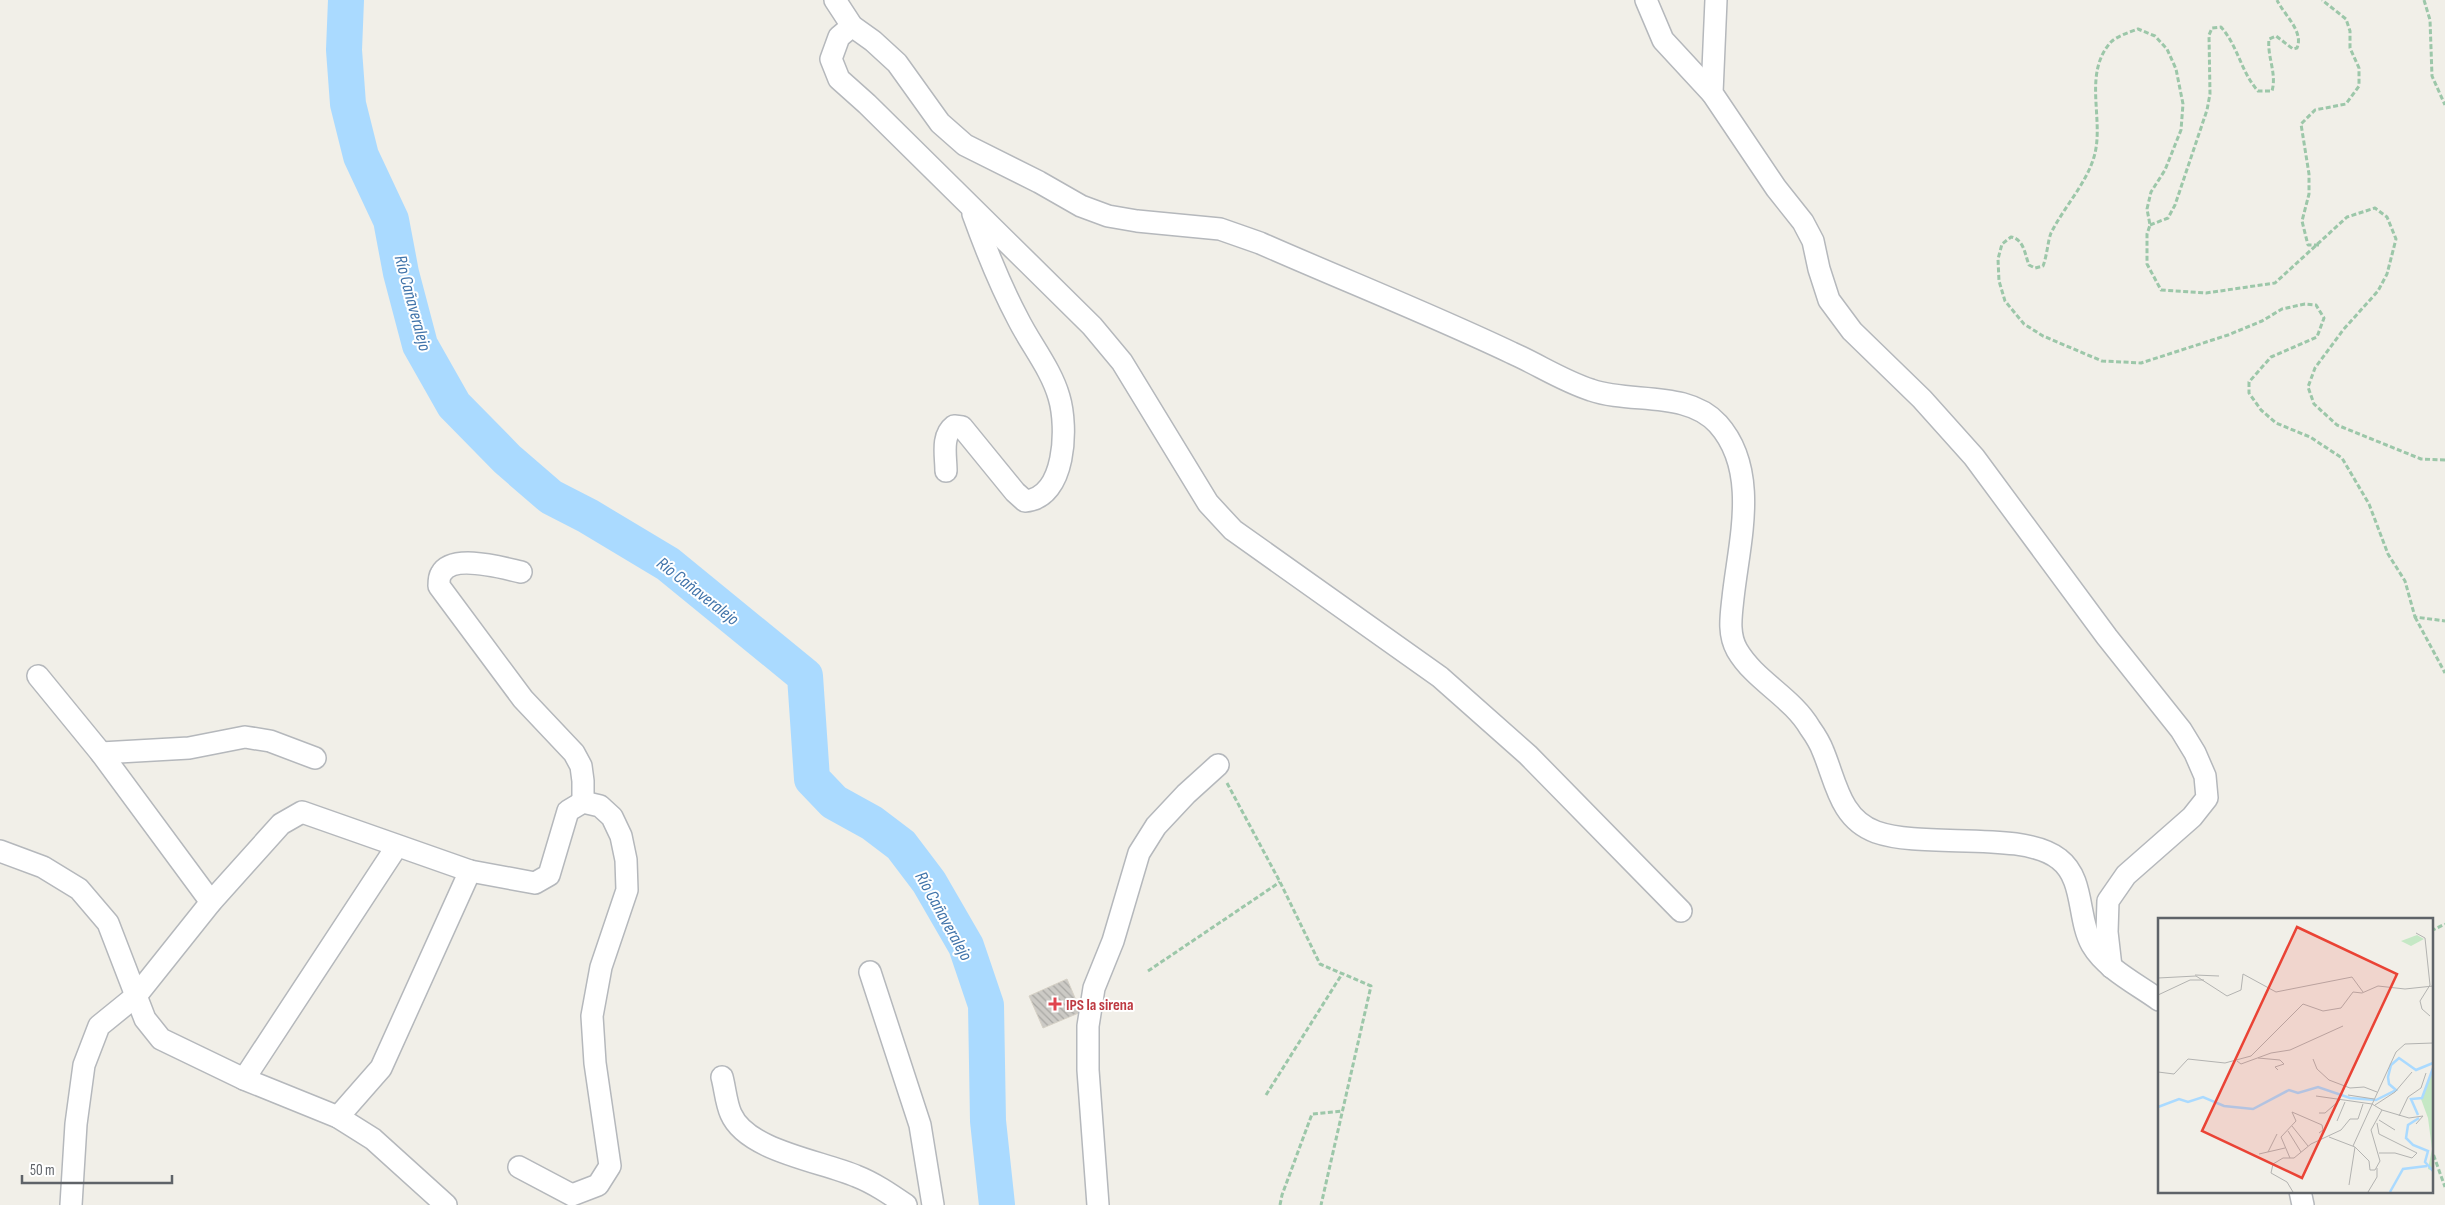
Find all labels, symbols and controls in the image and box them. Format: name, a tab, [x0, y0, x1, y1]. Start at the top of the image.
water label: Río Cañaveralejo	[390, 253, 436, 354]
water label: Río Cañaveralejo	[652, 553, 744, 630]
water label: Río Cañaveralejo	[910, 868, 977, 965]
inset map	[2158, 918, 2432, 1192]
place label: IPS la sirena	[1066, 996, 1134, 1015]
marker: IPS la sirena	[1048, 997, 1062, 1011]
scale bar	[22, 1152, 172, 1184]
text: 50 m	[30, 1161, 55, 1180]

